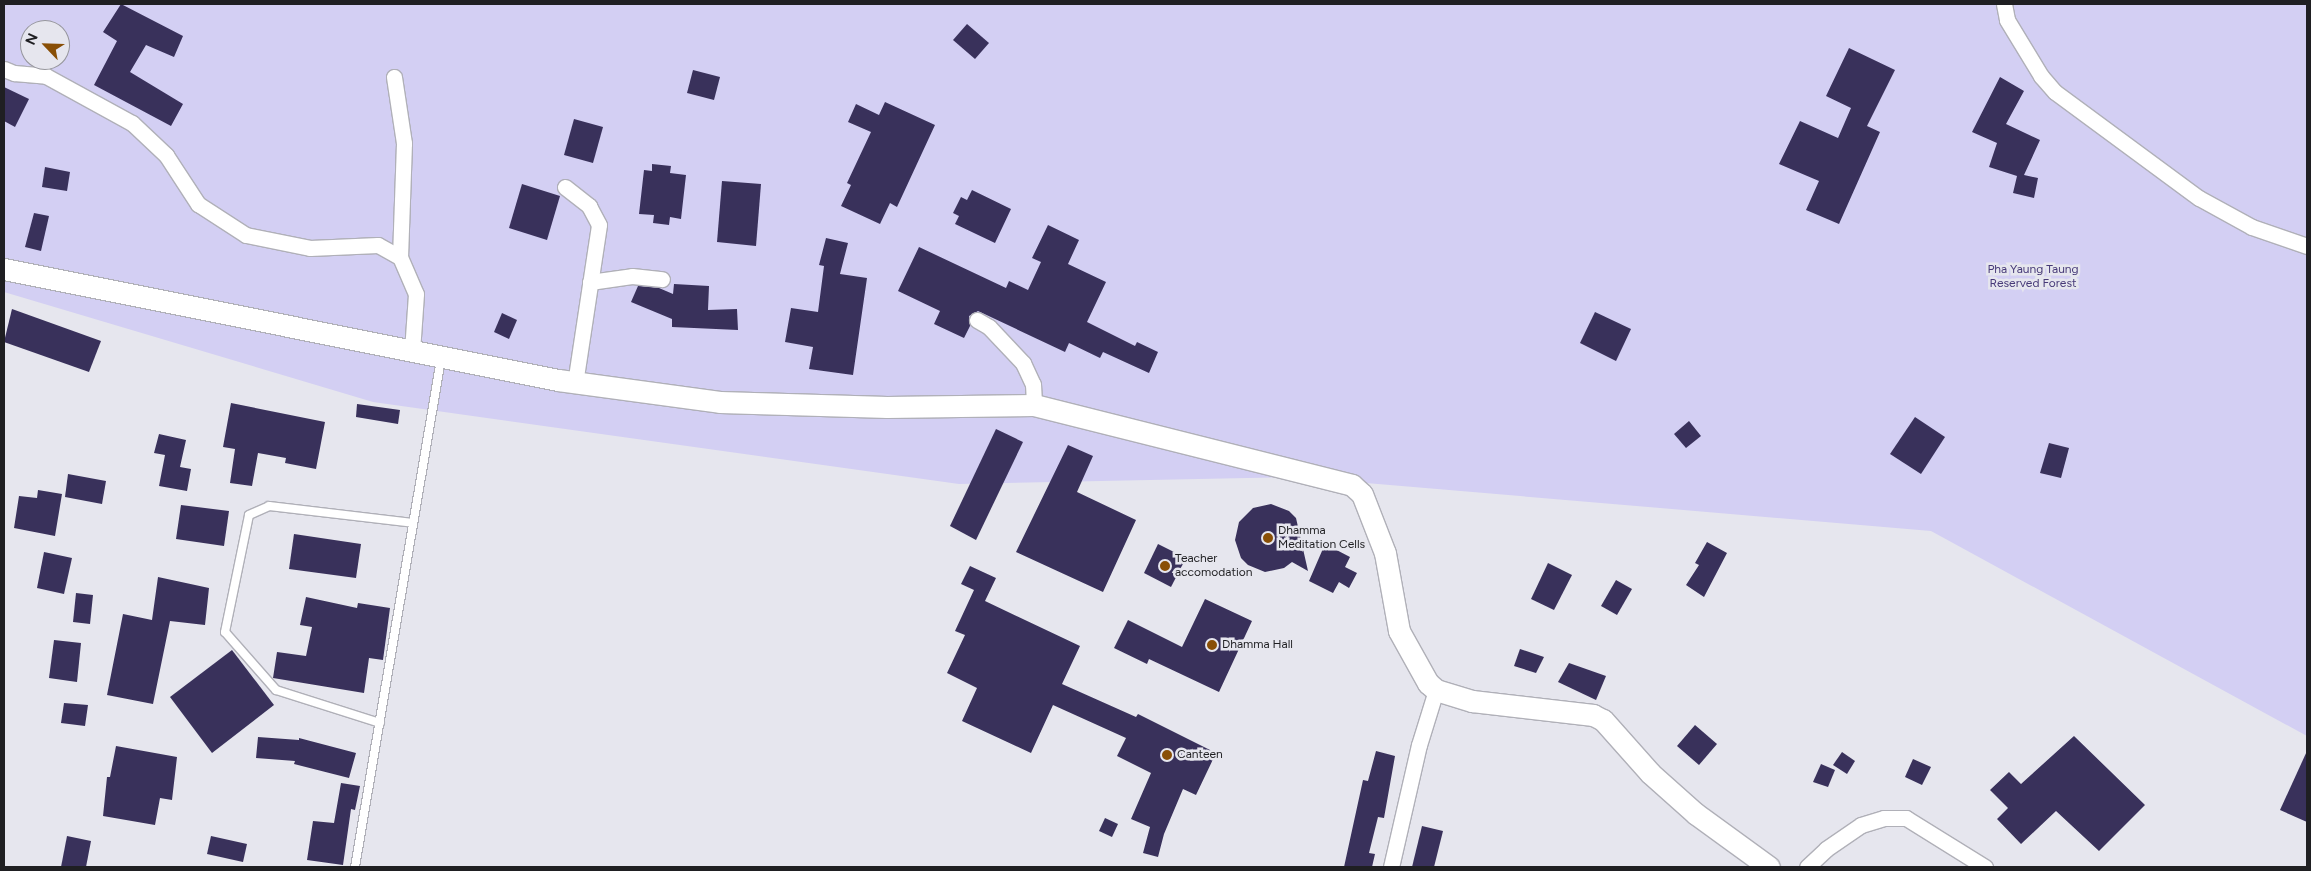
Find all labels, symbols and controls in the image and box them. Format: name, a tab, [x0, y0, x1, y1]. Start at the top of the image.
north arrow	[20, 20, 70, 70]
text: N	[22, 31, 42, 48]
park label: Pha Yaung Taung Reserved Forest	[1987, 263, 2079, 291]
place label: Dhamma Meditation Cells	[1278, 524, 1365, 552]
marker: Dhamma Meditation Cells	[1262, 532, 1274, 544]
place label: Teacher accomodation	[1175, 552, 1252, 580]
marker: Teacher accomodation	[1159, 560, 1171, 572]
place label: Dhamma Hall	[1222, 638, 1293, 652]
marker: Dhamma Hall	[1206, 639, 1218, 651]
place label: Canteen	[1177, 748, 1223, 762]
marker: Canteen	[1161, 749, 1173, 761]

